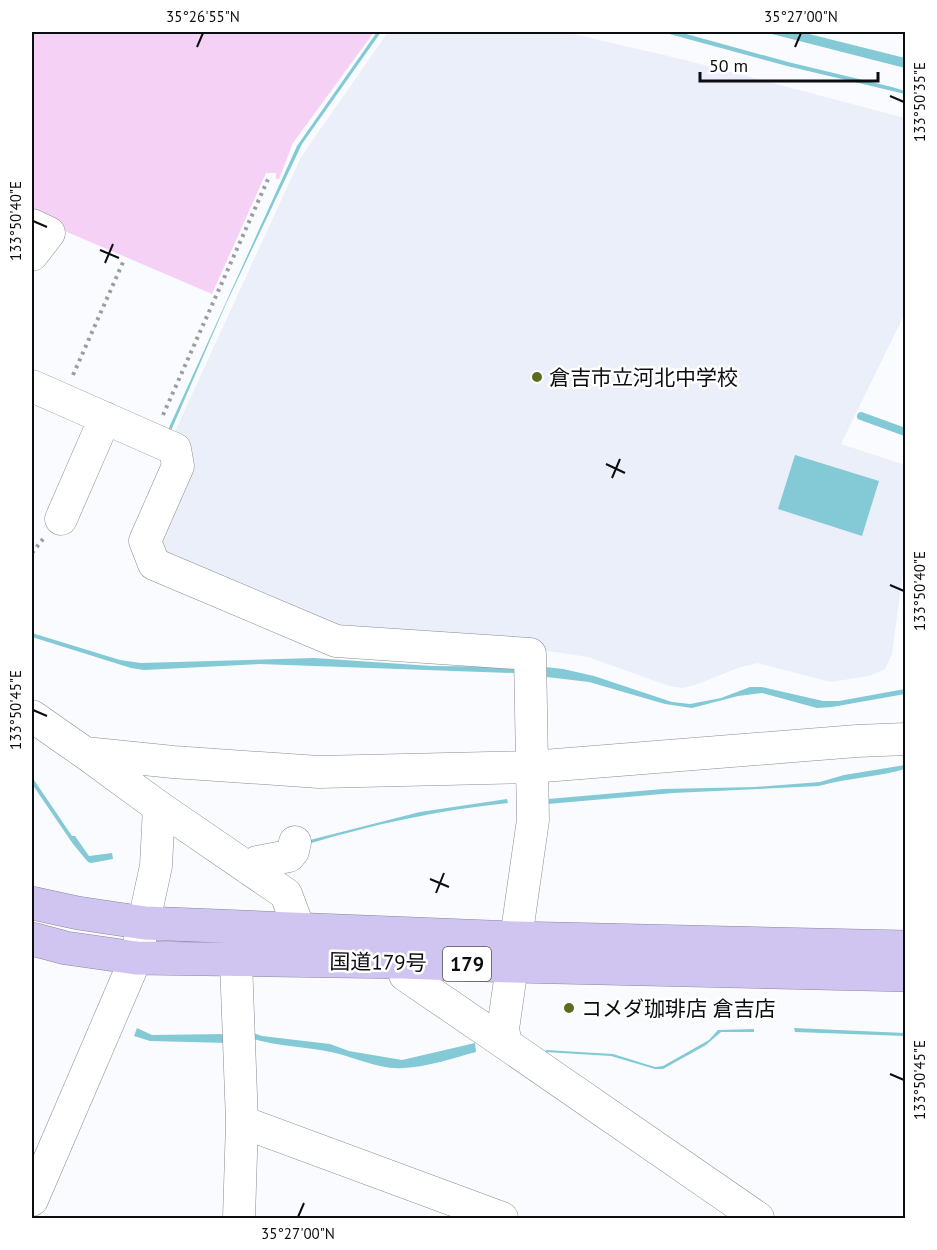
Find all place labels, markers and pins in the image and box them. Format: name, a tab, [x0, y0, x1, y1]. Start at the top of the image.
place label: 倉吉市立河北中学校	[549, 364, 738, 391]
marker: 倉吉市立河北中学校	[530, 370, 544, 384]
place label: コメダ珈琲店 倉吉店	[581, 995, 776, 1022]
marker: コメダ珈琲店 倉吉店	[562, 1001, 576, 1015]

